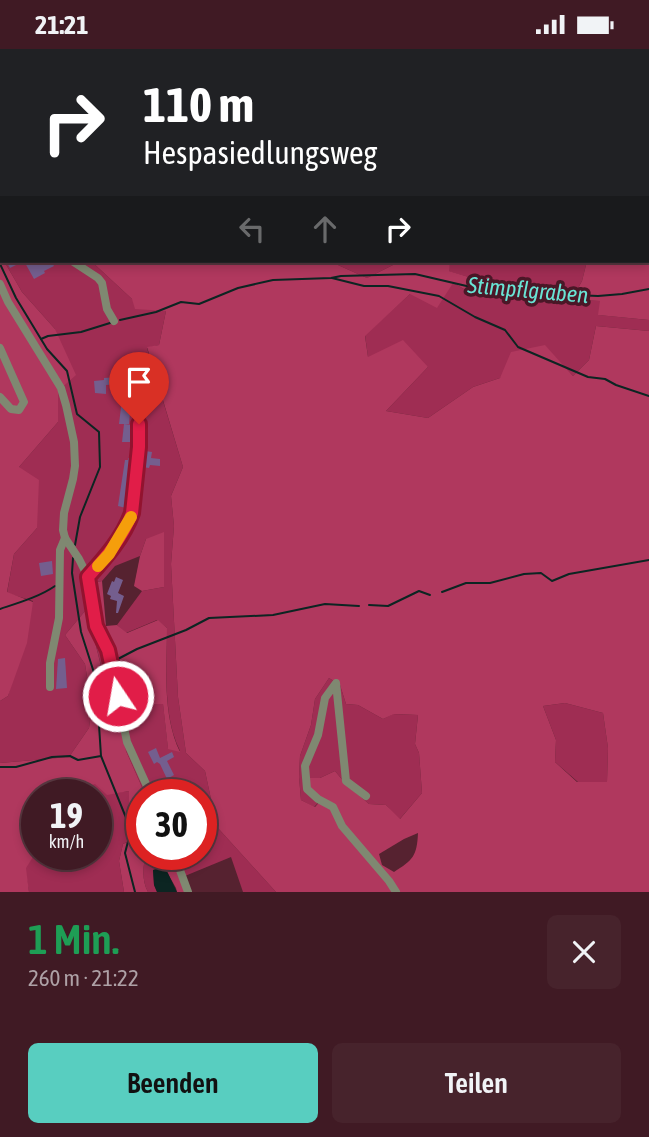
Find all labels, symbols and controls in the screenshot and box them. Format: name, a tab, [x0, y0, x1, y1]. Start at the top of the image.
text: 21:21	[35, 10, 89, 40]
text: 110 m	[143, 76, 254, 132]
icon: right	[28, 77, 119, 168]
text: Hespasiedlungsweg	[143, 134, 377, 171]
icon: left	[233, 210, 271, 248]
icon: ahead	[306, 210, 344, 248]
icon: right	[379, 210, 417, 248]
water label: Stimpflgraben	[465, 272, 590, 308]
pin	[109, 352, 169, 424]
icon: arrive	[120, 363, 158, 401]
position arrow	[81, 659, 155, 733]
speed limit sign: 30	[126, 779, 217, 870]
text: 19	[50, 795, 83, 835]
text: km/h	[49, 831, 84, 852]
text: 1 Min.	[28, 915, 119, 963]
button: close	[547, 915, 621, 989]
text: 260 m · 21:22	[28, 965, 139, 991]
button: Beenden	[28, 1043, 318, 1123]
button: Teilen	[332, 1043, 621, 1123]

